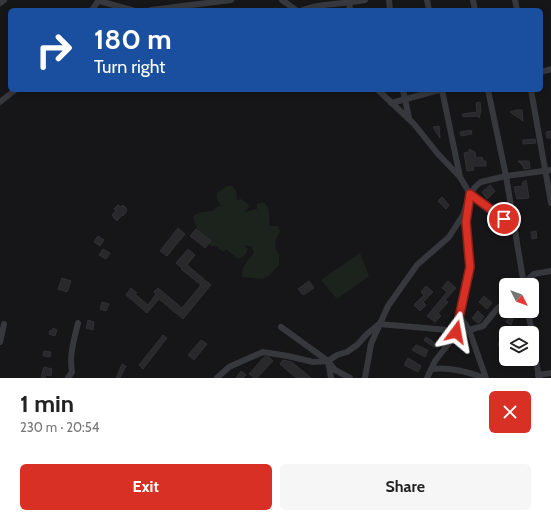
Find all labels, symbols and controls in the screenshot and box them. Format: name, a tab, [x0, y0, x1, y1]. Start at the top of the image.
text: 180 m	[94, 22, 172, 56]
icon: right	[28, 24, 80, 76]
text: Turn right	[94, 56, 165, 78]
pin	[487, 202, 521, 236]
icon: arrive	[493, 208, 515, 230]
north arrow	[499, 278, 539, 318]
map controls	[499, 278, 539, 366]
position arrow	[435, 311, 477, 353]
button: layers	[499, 326, 539, 366]
text: 1 min	[20, 389, 74, 418]
button: close	[489, 391, 531, 433]
text: 230 m · 20:54	[20, 419, 99, 435]
button: Exit	[20, 464, 272, 510]
button: Share	[280, 464, 531, 510]

